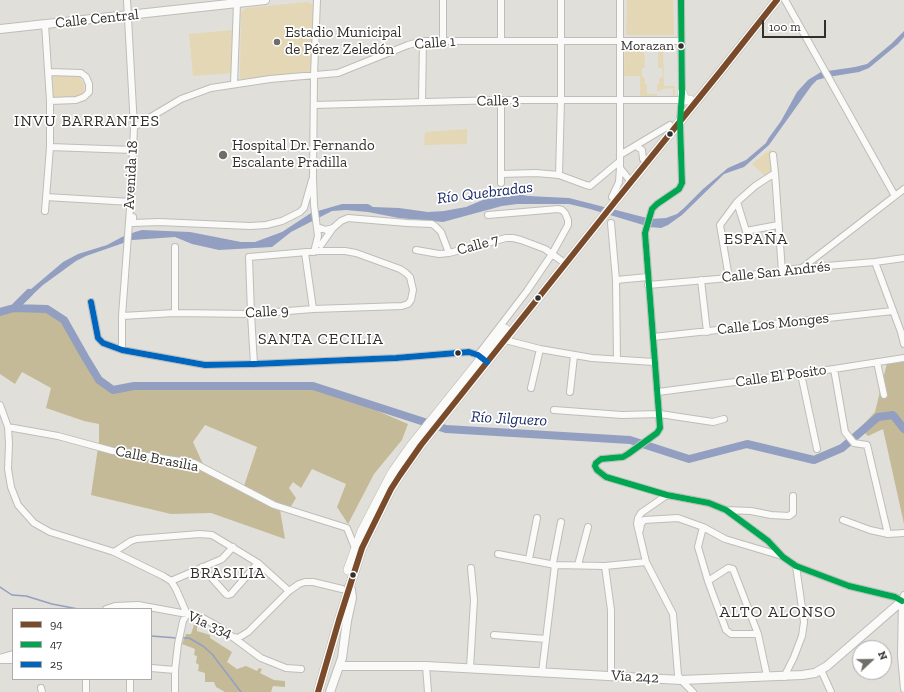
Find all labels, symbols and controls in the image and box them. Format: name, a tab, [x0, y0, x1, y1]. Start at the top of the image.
street label: Calle Central	[54, 6, 140, 32]
scale bar	[764, 12, 828, 38]
text: 100 m	[769, 20, 801, 34]
place label: Estadio Municipal de Pérez Zeledón	[285, 24, 401, 59]
street label: Calle 1	[414, 33, 456, 53]
marker: Estadio Municipal de Pérez Zeledón	[272, 37, 282, 47]
place label: Morazan	[621, 38, 674, 54]
marker: Morazan	[676, 41, 686, 51]
street label: Calle 3	[476, 92, 520, 110]
district label: INVU BARRANTES	[14, 111, 160, 131]
unlabelled marker	[665, 129, 675, 139]
place label: Hospital Dr. Fernando Escalante Pradilla	[232, 137, 375, 172]
street label: Avenida 18	[120, 140, 142, 210]
marker: Hospital Dr. Fernando Escalante Pradilla	[217, 149, 229, 161]
water label: Río Quebradas	[436, 178, 534, 208]
district label: ESPAÑA	[724, 229, 788, 249]
street label: Calle 7	[455, 231, 501, 259]
street label: Calle San Andrés	[721, 257, 831, 287]
unlabelled marker	[533, 293, 543, 303]
street label: Calle 9	[245, 302, 289, 322]
street label: Calle Los Monges	[716, 309, 830, 339]
district label: SANTA CECILIA	[258, 329, 384, 349]
unlabelled marker	[453, 348, 463, 358]
street label: Calle El Posito	[734, 361, 828, 391]
water label: Río Jilguero	[470, 407, 548, 431]
street label: Calle Brasilia	[114, 442, 200, 476]
district label: BRASILIA	[190, 563, 266, 583]
unlabelled marker	[348, 570, 358, 580]
district label: ALTO ALONSO	[720, 602, 836, 622]
street label: Vía 334	[185, 607, 235, 643]
legend	[12, 608, 152, 680]
text: 94	[50, 617, 63, 631]
text: 47	[50, 637, 62, 651]
north arrow	[852, 640, 892, 680]
text: N	[875, 649, 890, 662]
text: 25	[50, 657, 62, 671]
street label: Vía 242	[611, 667, 659, 687]

